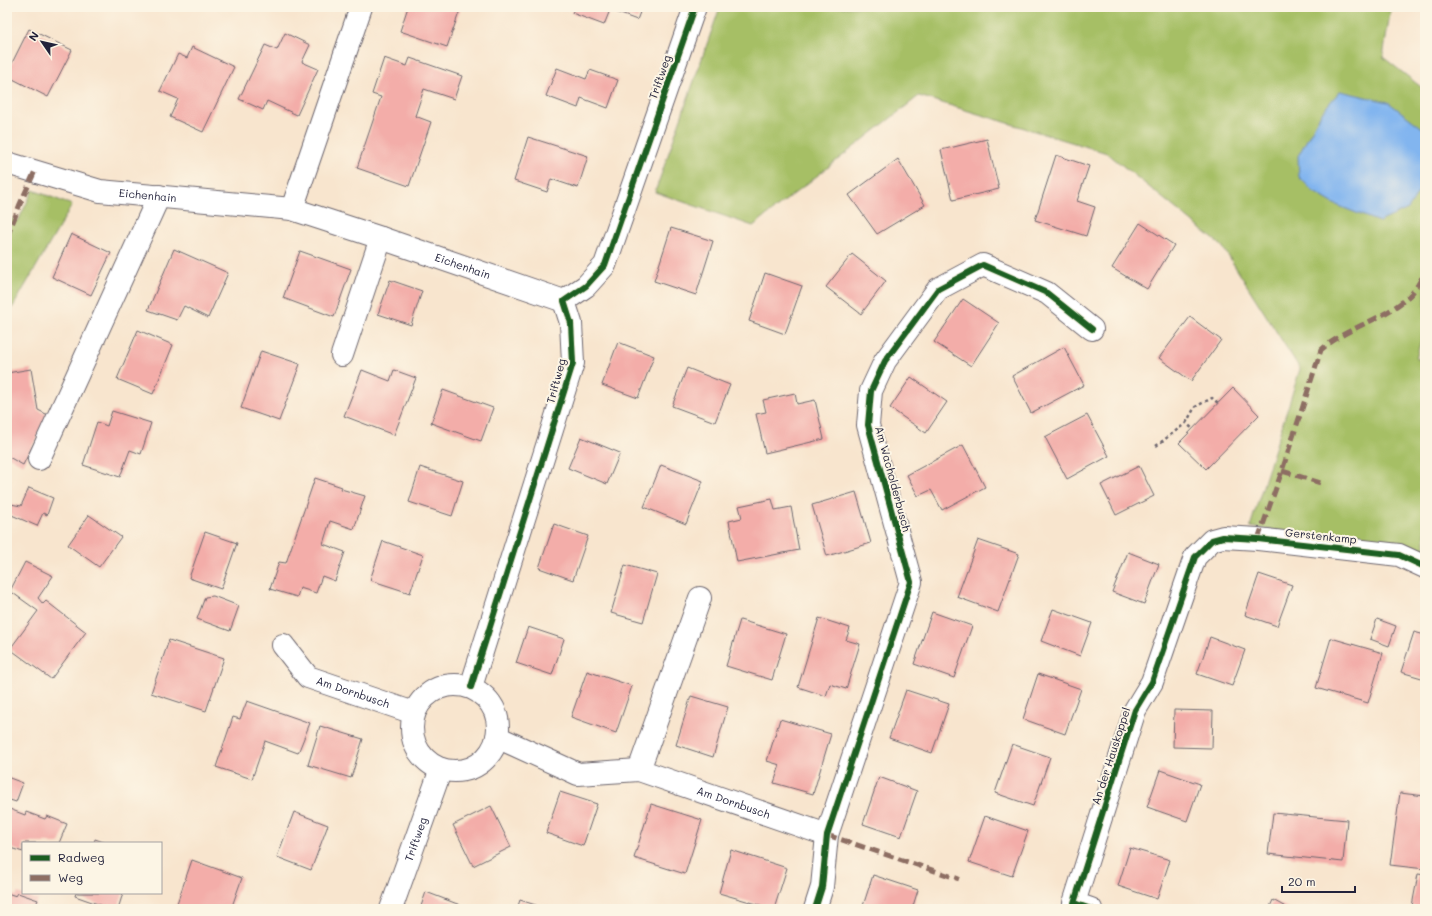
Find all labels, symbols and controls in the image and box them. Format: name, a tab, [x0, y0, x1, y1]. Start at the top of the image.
north arrow	[22, 22, 62, 62]
text: N	[25, 28, 42, 44]
street label: Triftweg	[645, 53, 674, 101]
street label: Eichenhain	[118, 185, 177, 205]
street label: Eichenhain	[433, 249, 493, 282]
street label: Triftweg	[542, 357, 569, 405]
street label: Am Wacholderbusch	[872, 424, 915, 533]
street label: Gerstenkamp	[1285, 524, 1358, 547]
street label: Am Dornbusch	[314, 672, 392, 711]
street label: An der Hauskoppel	[1088, 705, 1133, 806]
street label: Am Dornbusch	[695, 783, 772, 822]
street label: Triftweg	[401, 815, 430, 863]
legend	[22, 842, 162, 894]
text: Radweg	[58, 849, 105, 865]
scale bar	[1282, 868, 1355, 894]
text: Weg	[58, 869, 83, 885]
text: 20 m	[1288, 873, 1316, 889]

